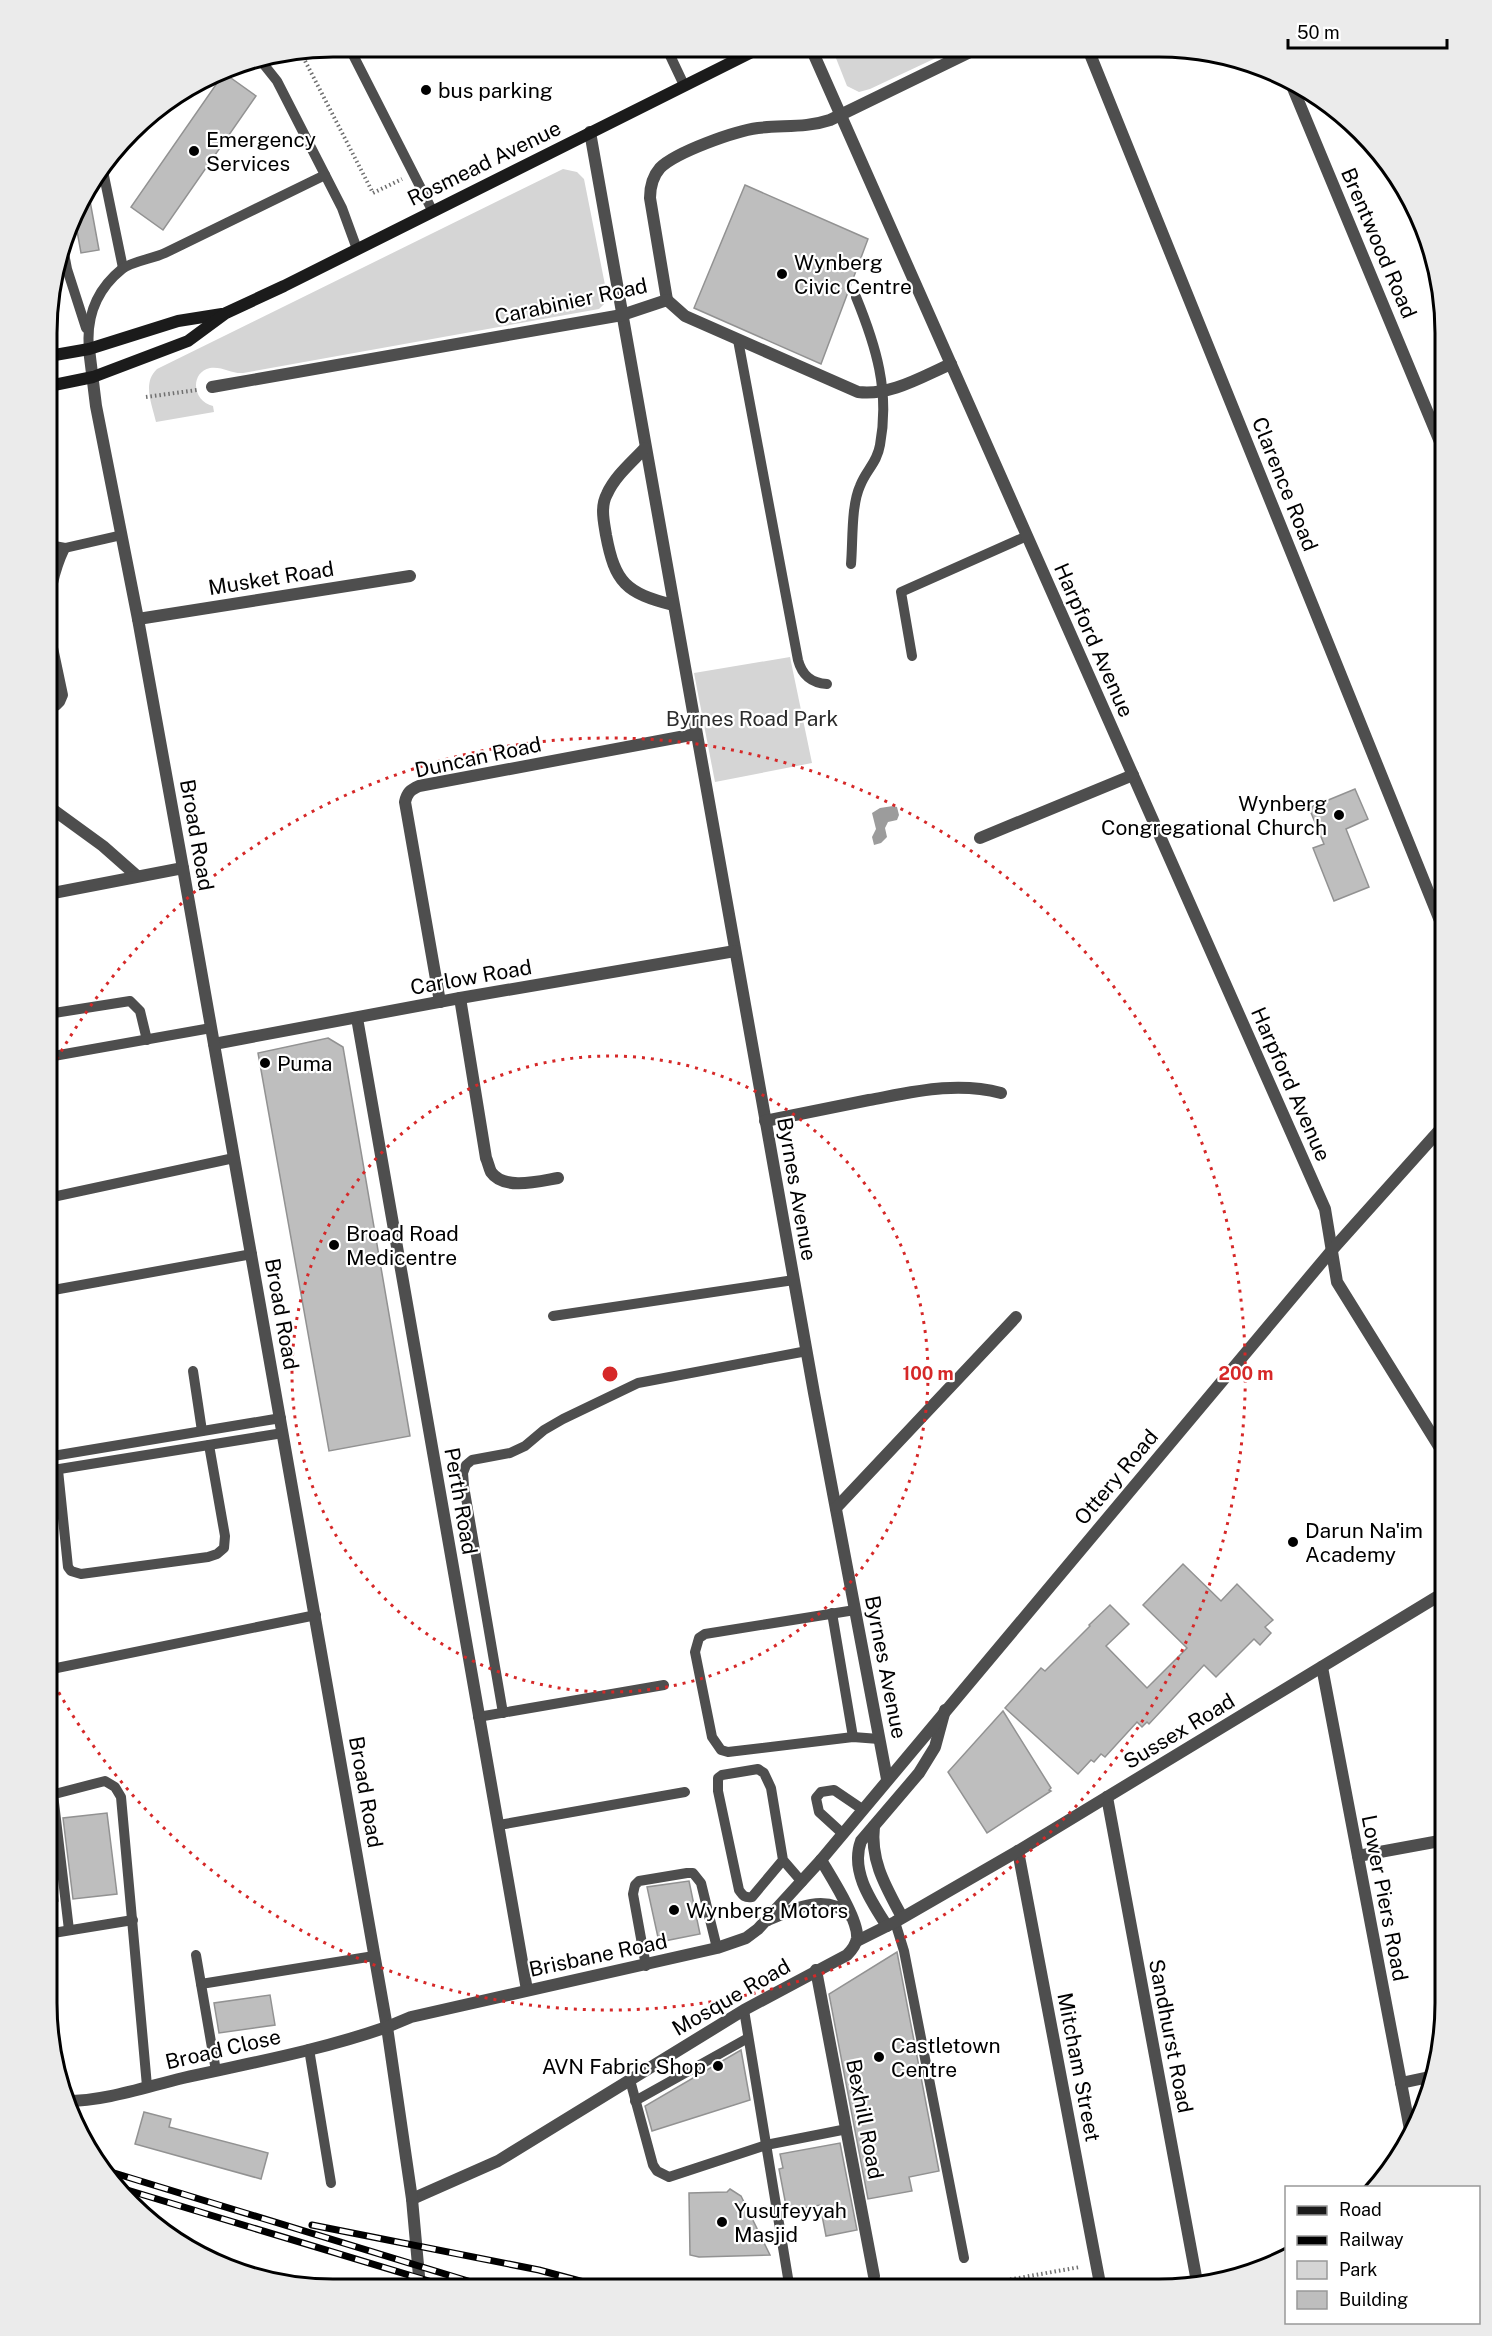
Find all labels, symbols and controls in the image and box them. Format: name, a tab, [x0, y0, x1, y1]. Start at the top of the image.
scale bar	[1288, 12, 1447, 50]
text: 50 m	[1297, 22, 1340, 43]
place label: bus parking	[438, 78, 553, 103]
marker: bus parking	[419, 83, 433, 97]
street label: Rosmead Avenue	[403, 115, 565, 211]
place label: Emergency Services	[206, 127, 316, 176]
marker: Emergency Services	[187, 144, 201, 158]
street label: Brentwood Road	[1336, 164, 1422, 322]
place label: Wynberg Civic Centre	[794, 250, 912, 299]
marker: Wynberg Civic Centre	[775, 267, 789, 281]
street label: Carabinier Road	[492, 273, 650, 329]
street label: Clarence Road	[1247, 413, 1323, 555]
street label: Musket Road	[206, 556, 336, 600]
street label: Harpford Avenue	[1049, 559, 1139, 721]
park label: Byrnes Road Park	[666, 706, 839, 731]
street label: Duncan Road	[412, 731, 544, 783]
street label: Broad Road	[175, 777, 219, 893]
place label: Wynberg Congregational Church	[1101, 791, 1327, 840]
marker: Wynberg Congregational Church	[1332, 808, 1346, 822]
street label: Carlow Road	[408, 954, 534, 1000]
street label: Harpford Avenue	[1246, 1003, 1336, 1165]
place label: Puma	[277, 1051, 332, 1076]
marker: Puma	[258, 1056, 272, 1070]
street label: Byrnes Avenue	[772, 1115, 822, 1263]
place label: Broad Road Medicentre	[346, 1221, 459, 1270]
marker: Broad Road Medicentre	[327, 1238, 341, 1252]
street label: Broad Road	[260, 1256, 304, 1372]
text: 100 m	[902, 1363, 954, 1384]
text: 200 m	[1219, 1363, 1273, 1384]
centre of rings	[600, 1364, 620, 1384]
street label: Ottery Road	[1069, 1424, 1163, 1530]
street label: Perth Road	[439, 1446, 483, 1556]
place label: Darun Na'im Academy	[1305, 1518, 1423, 1567]
marker: Darun Na'im Academy	[1286, 1535, 1300, 1549]
street label: Byrnes Avenue	[860, 1593, 912, 1741]
street label: Sussex Road	[1119, 1688, 1239, 1774]
street label: Broad Road	[344, 1734, 388, 1850]
street label: Lower Piers Road	[1357, 1813, 1413, 1983]
place label: Wynberg Motors	[686, 1898, 848, 1923]
marker: Wynberg Motors	[667, 1903, 681, 1917]
street label: Brisbane Road	[527, 1928, 669, 1982]
street label: Mosque Road	[668, 1953, 794, 2041]
street label: Sandhurst Road	[1144, 1957, 1198, 2115]
street label: Mitcham Street	[1052, 1990, 1106, 2144]
street label: Broad Close	[163, 2024, 283, 2074]
place label: Castletown Centre	[891, 2033, 1001, 2082]
marker: Castletown Centre	[872, 2050, 886, 2064]
place label: AVN Fabric Shop	[542, 2054, 706, 2079]
street label: Bexhill Road	[841, 2057, 889, 2181]
marker: AVN Fabric Shop	[711, 2059, 725, 2073]
legend	[1285, 2186, 1480, 2324]
place label: Yusufeyyah Masjid	[734, 2198, 847, 2247]
text: Road	[1339, 2199, 1382, 2220]
marker: Yusufeyyah Masjid	[715, 2215, 729, 2229]
text: Railway	[1339, 2229, 1404, 2250]
text: Park	[1339, 2259, 1377, 2280]
text: Building	[1339, 2289, 1408, 2310]

